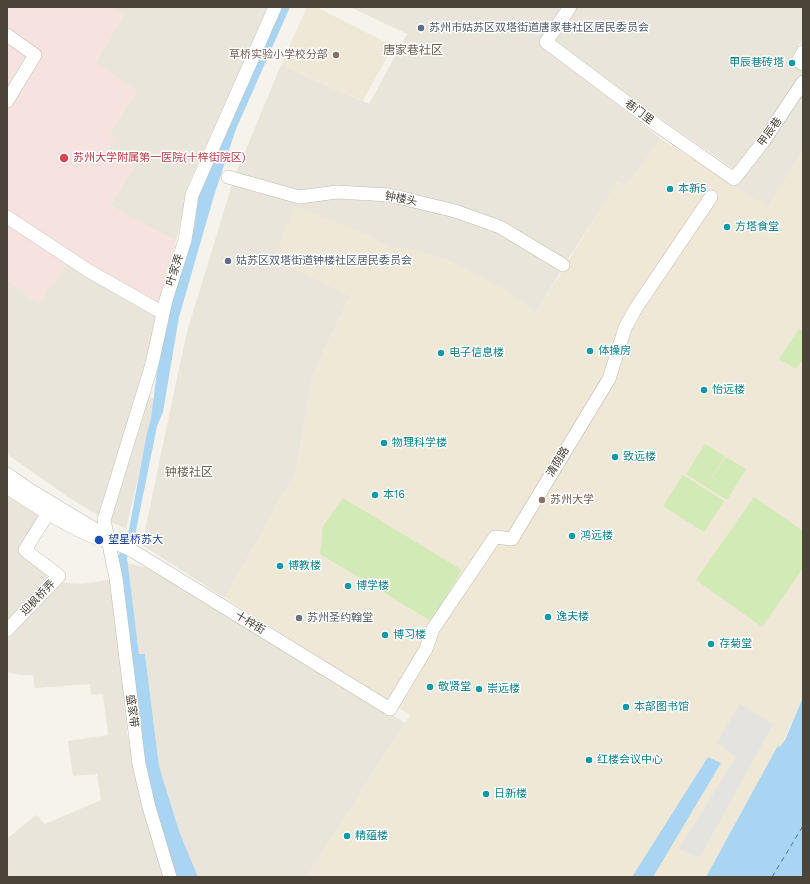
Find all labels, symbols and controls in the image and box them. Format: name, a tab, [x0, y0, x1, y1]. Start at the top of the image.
place label: 苏州市姑苏区双塔街道唐家巷社区居民委员会	[429, 21, 649, 35]
marker: 苏州市姑苏区双塔街道唐家巷社区居民委员会	[416, 23, 426, 33]
district label: 唐家巷社区	[383, 43, 443, 57]
place label: 草桥实验小学校分部	[229, 48, 328, 62]
marker: 草桥实验小学校分部	[331, 50, 341, 60]
place label: 甲辰巷砖塔	[729, 56, 784, 70]
marker: 甲辰巷砖塔	[787, 58, 797, 68]
street label: 巷门里	[622, 97, 656, 127]
street label: 甲辰巷	[755, 115, 785, 149]
place label: 苏州大学附属第一医院(十梓街院区)	[73, 151, 246, 165]
marker: 苏州大学附属第一医院(十梓街院区)	[58, 152, 70, 164]
place label: 本新5	[678, 182, 706, 196]
marker: 本新5	[665, 184, 675, 194]
street label: 钟楼头	[384, 189, 418, 209]
place label: 方塔食堂	[735, 220, 779, 234]
marker: 方塔食堂	[722, 222, 732, 232]
street label: 叶家弄	[164, 252, 186, 288]
place label: 姑苏区双塔街道钟楼社区居民委员会	[236, 254, 412, 268]
marker: 姑苏区双塔街道钟楼社区居民委员会	[223, 256, 233, 266]
place label: 体操房	[598, 344, 631, 358]
place label: 电子信息楼	[449, 346, 504, 360]
marker: 体操房	[585, 346, 595, 356]
marker: 电子信息楼	[436, 348, 446, 358]
place label: 怡远楼	[712, 383, 745, 397]
marker: 怡远楼	[699, 385, 709, 395]
place label: 物理科学楼	[392, 436, 447, 450]
marker: 物理科学楼	[379, 438, 389, 448]
street label: 清荫路	[544, 444, 572, 480]
place label: 致远楼	[623, 450, 656, 464]
marker: 致远楼	[610, 452, 620, 462]
district label: 钟楼社区	[165, 465, 213, 479]
place label: 本16	[383, 488, 405, 502]
marker: 本16	[370, 490, 380, 500]
place label: 苏州大学	[550, 493, 594, 507]
marker: 苏州大学	[537, 495, 547, 505]
place label: 鸿远楼	[580, 529, 613, 543]
marker: 鸿远楼	[567, 531, 577, 541]
place label: 望星桥苏大	[108, 533, 163, 547]
marker: 望星桥苏大	[93, 534, 105, 546]
place label: 博教楼	[288, 559, 321, 573]
marker: 博教楼	[275, 561, 285, 571]
street label: 迎枫桥弄	[18, 578, 58, 618]
place label: 博学楼	[356, 579, 389, 593]
marker: 博学楼	[343, 581, 353, 591]
street label: 十梓街	[232, 609, 268, 637]
place label: 逸夫楼	[556, 610, 589, 624]
place label: 苏州圣约翰堂	[307, 611, 373, 625]
marker: 逸夫楼	[543, 612, 553, 622]
marker: 苏州圣约翰堂	[294, 613, 304, 623]
place label: 博习楼	[393, 628, 426, 642]
marker: 博习楼	[380, 630, 390, 640]
place label: 存菊堂	[719, 637, 752, 651]
marker: 存菊堂	[706, 639, 716, 649]
place label: 敬贤堂	[438, 680, 471, 694]
marker: 敬贤堂	[425, 682, 435, 692]
place label: 崇远楼	[487, 682, 520, 696]
marker: 崇远楼	[474, 684, 484, 694]
street label: 盛家带	[123, 694, 141, 728]
place label: 本部图书馆	[634, 700, 689, 714]
marker: 本部图书馆	[621, 702, 631, 712]
place label: 红楼会议中心	[597, 753, 663, 767]
marker: 红楼会议中心	[584, 755, 594, 765]
place label: 日新楼	[494, 787, 527, 801]
marker: 日新楼	[481, 789, 491, 799]
place label: 精蕴楼	[355, 829, 388, 843]
marker: 精蕴楼	[342, 831, 352, 841]

